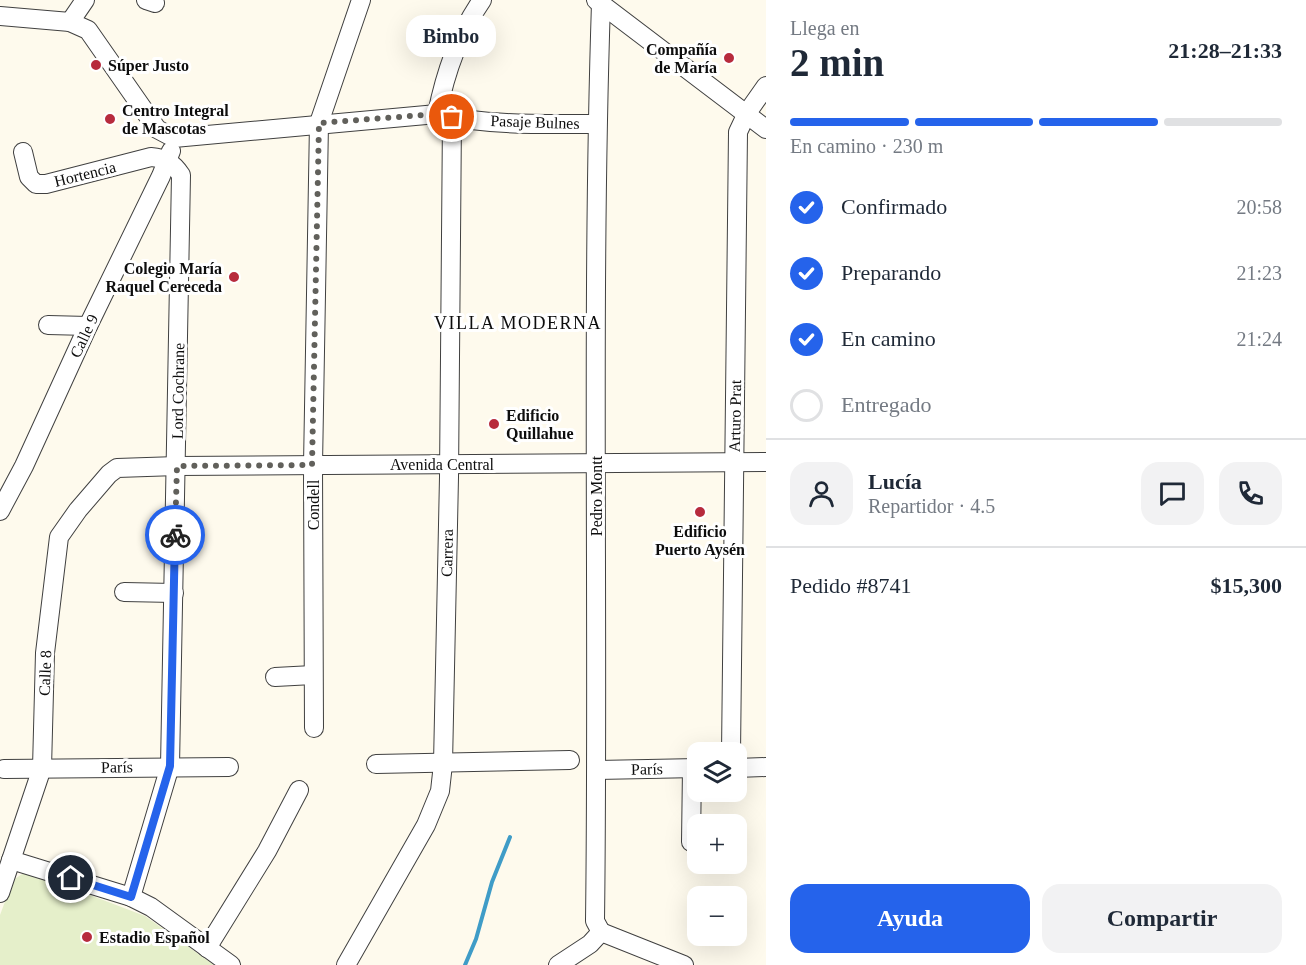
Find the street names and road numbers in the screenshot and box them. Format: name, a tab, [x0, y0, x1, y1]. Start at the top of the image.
street label: Pasaje Bulnes	[490, 112, 580, 133]
street label: Hortencia	[52, 158, 118, 190]
street label: Calle 9	[67, 312, 101, 360]
street label: Lord Cochrane	[169, 343, 187, 439]
street label: Arturo Prat	[726, 379, 744, 452]
street label: Pedro Montt	[588, 455, 605, 536]
street label: Avenida Central	[390, 456, 495, 473]
street label: Condell	[305, 479, 322, 530]
street label: Carrera	[438, 529, 456, 577]
street label: Calle 8	[36, 650, 54, 696]
street label: París	[101, 758, 133, 776]
street label: París	[631, 760, 663, 778]

